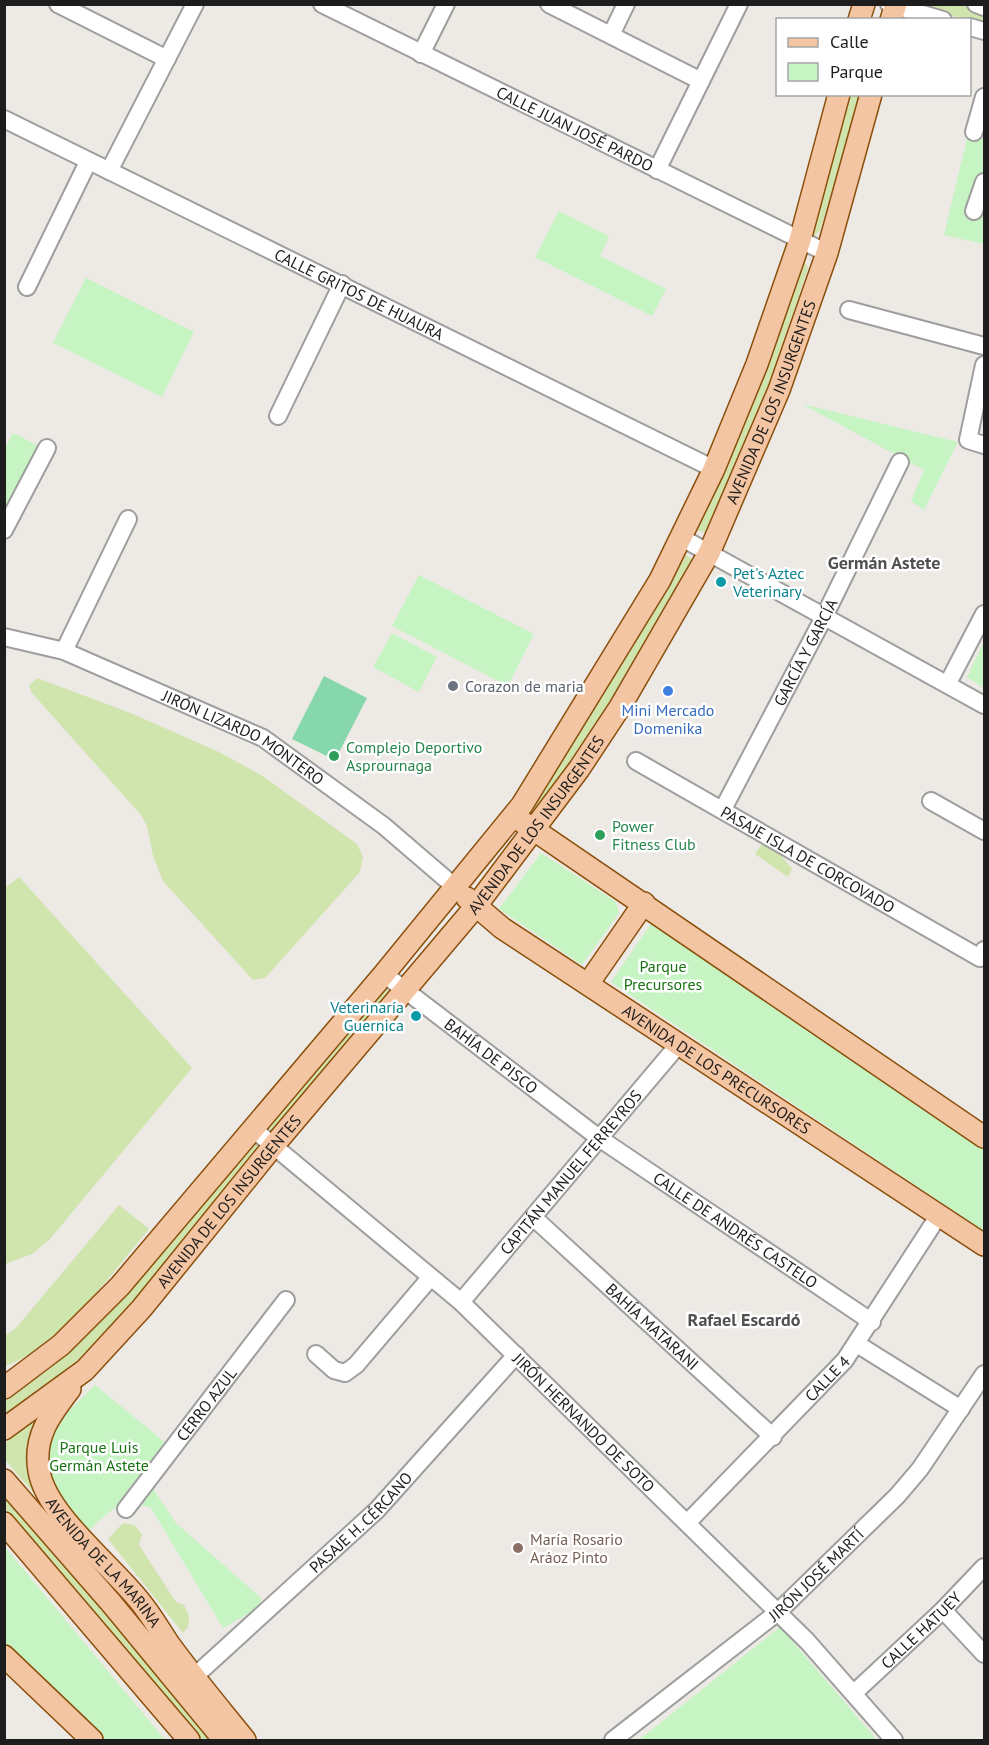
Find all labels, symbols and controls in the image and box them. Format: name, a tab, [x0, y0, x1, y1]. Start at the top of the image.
legend	[776, 18, 971, 96]
text: Calle	[830, 30, 869, 53]
text: Parque	[830, 60, 883, 83]
street label: CALLE JUAN JOSÉ PARDO	[493, 82, 657, 176]
street label: CALLE GRITOS DE HUAURA	[271, 244, 448, 344]
street label: AVENIDA DE LOS INSURGENTES	[721, 297, 820, 507]
district label: Germán Astete	[828, 551, 940, 574]
place label: Pet's Aztec Veterinary	[732, 563, 805, 601]
marker: Pet's Aztec Veterinary	[714, 575, 728, 589]
street label: GARCÍA Y GARCÍA	[769, 595, 842, 709]
place label: Corazon de maria	[465, 676, 584, 696]
marker: Corazon de maria	[446, 679, 460, 693]
marker: Mini Mercado Domenika	[661, 684, 675, 698]
street label: JIRÓN LIZARDO MONTERO	[158, 685, 328, 789]
place label: Mini Mercado Domenika	[622, 700, 714, 738]
street label: AVENIDA DE LOS INSURGENTES	[463, 732, 608, 918]
place label: Complejo Deportivo Asprournaga	[346, 737, 482, 775]
marker: Complejo Deportivo Asprournaga	[327, 749, 341, 763]
street label: PASAJE ISLA DE CORCOVADO	[717, 802, 899, 917]
place label: Power Fitness Club	[612, 816, 696, 854]
marker: Power Fitness Club	[593, 828, 607, 842]
park label: Parque Precursores	[624, 956, 703, 994]
place label: Veterinaría Guernica	[329, 997, 404, 1035]
street label: AVENIDA DE LOS PRECURSORES	[619, 1000, 815, 1138]
marker: Veterinaría Guernica	[409, 1009, 423, 1023]
street label: BAHÍA DE PISCO	[441, 1014, 542, 1098]
street label: CAPITÁN MANUEL FERREYROS	[496, 1086, 646, 1259]
street label: AVENIDA DE LOS INSURGENTES	[152, 1111, 305, 1292]
street label: CALLE DE ANDRÉS CASTELO	[649, 1167, 822, 1293]
street label: BAHÍA MATARANI	[602, 1279, 703, 1374]
district label: Rafael Escardó	[688, 1308, 801, 1331]
street label: JIRÓN HERNANDO DE SOTO	[508, 1348, 659, 1496]
street label: CALLE 4	[800, 1351, 854, 1406]
street label: CERRO AZUL	[172, 1363, 241, 1445]
park label: Parque Luis Germán Astete	[49, 1437, 149, 1475]
street label: PASAJE H. CÉRCANO	[305, 1468, 416, 1577]
street label: AVENIDA DE LA MARINA	[42, 1494, 166, 1631]
street label: JIRÓN JOSÉ MARTÍ	[764, 1524, 868, 1626]
place label: María Rosario Aráoz Pinto	[530, 1529, 623, 1567]
marker: María Rosario Aráoz Pinto	[511, 1541, 525, 1555]
street label: CALLE HATUEY	[877, 1587, 965, 1673]

